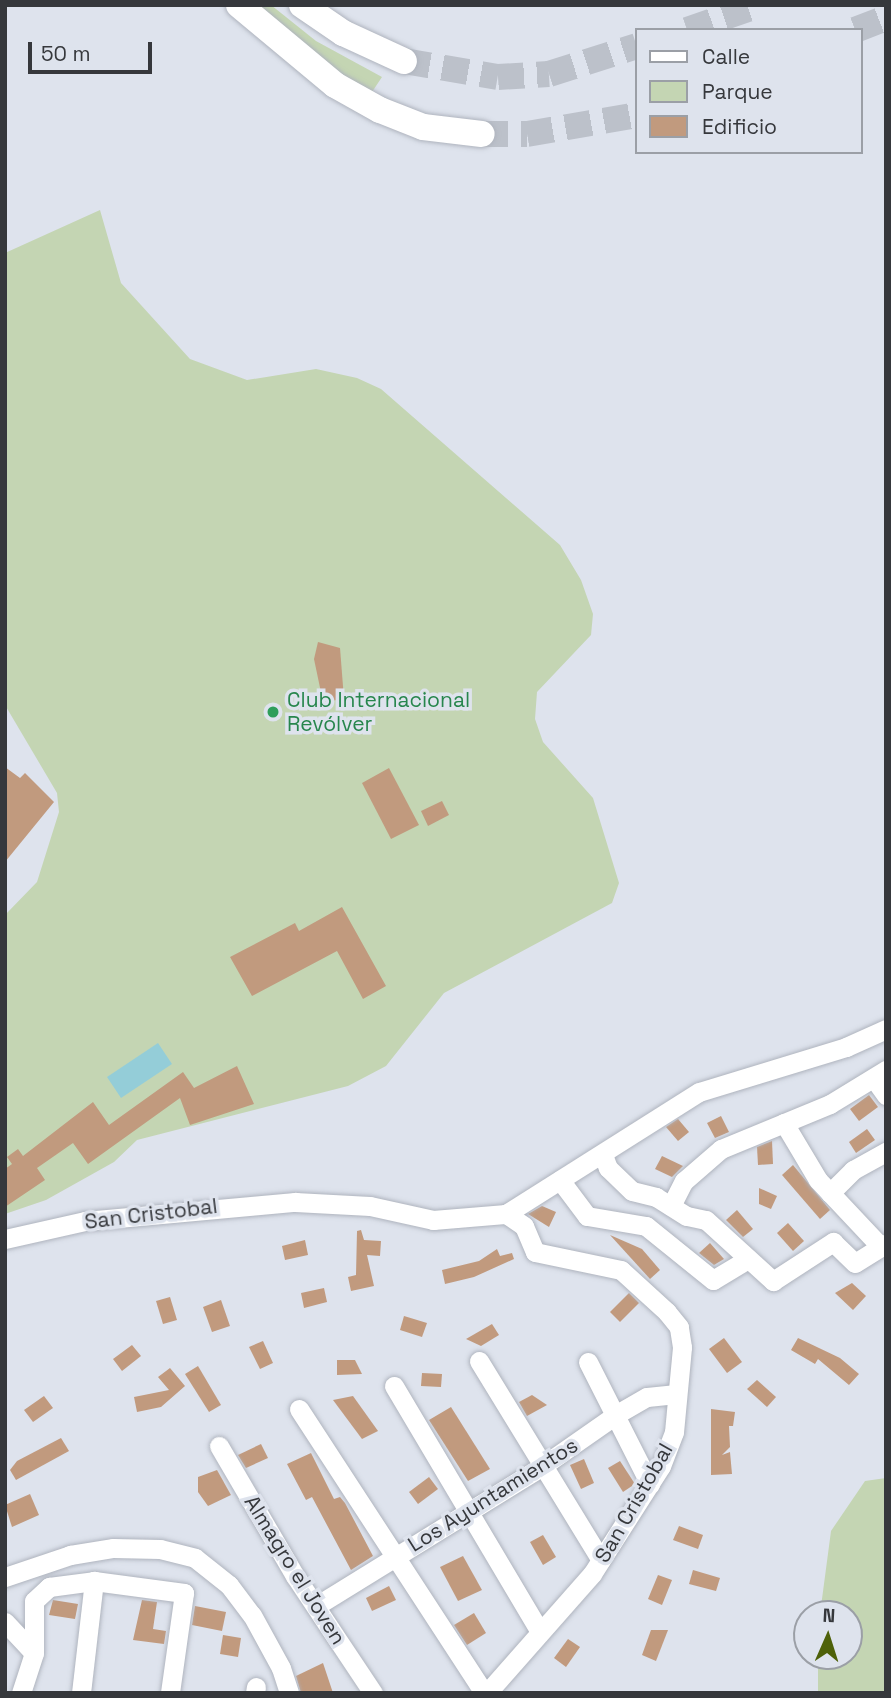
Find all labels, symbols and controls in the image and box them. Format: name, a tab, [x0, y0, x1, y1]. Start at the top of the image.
scale bar	[32, 28, 156, 72]
legend	[636, 28, 863, 154]
text: 50 m	[41, 40, 91, 67]
text: Calle	[702, 43, 750, 70]
text: Parque	[702, 78, 773, 105]
text: Edificio	[702, 113, 777, 140]
place label: Club Internacional Revólver	[287, 687, 470, 737]
marker: Club Internacional Revólver	[265, 704, 281, 720]
street label: San Cristobal	[83, 1193, 219, 1235]
street label: Los Ayuntamientos	[403, 1432, 583, 1558]
street label: San Cristobal	[590, 1439, 678, 1567]
street label: Almagro el Joven	[239, 1491, 351, 1649]
north arrow	[793, 1600, 863, 1670]
text: N	[822, 1603, 836, 1628]

